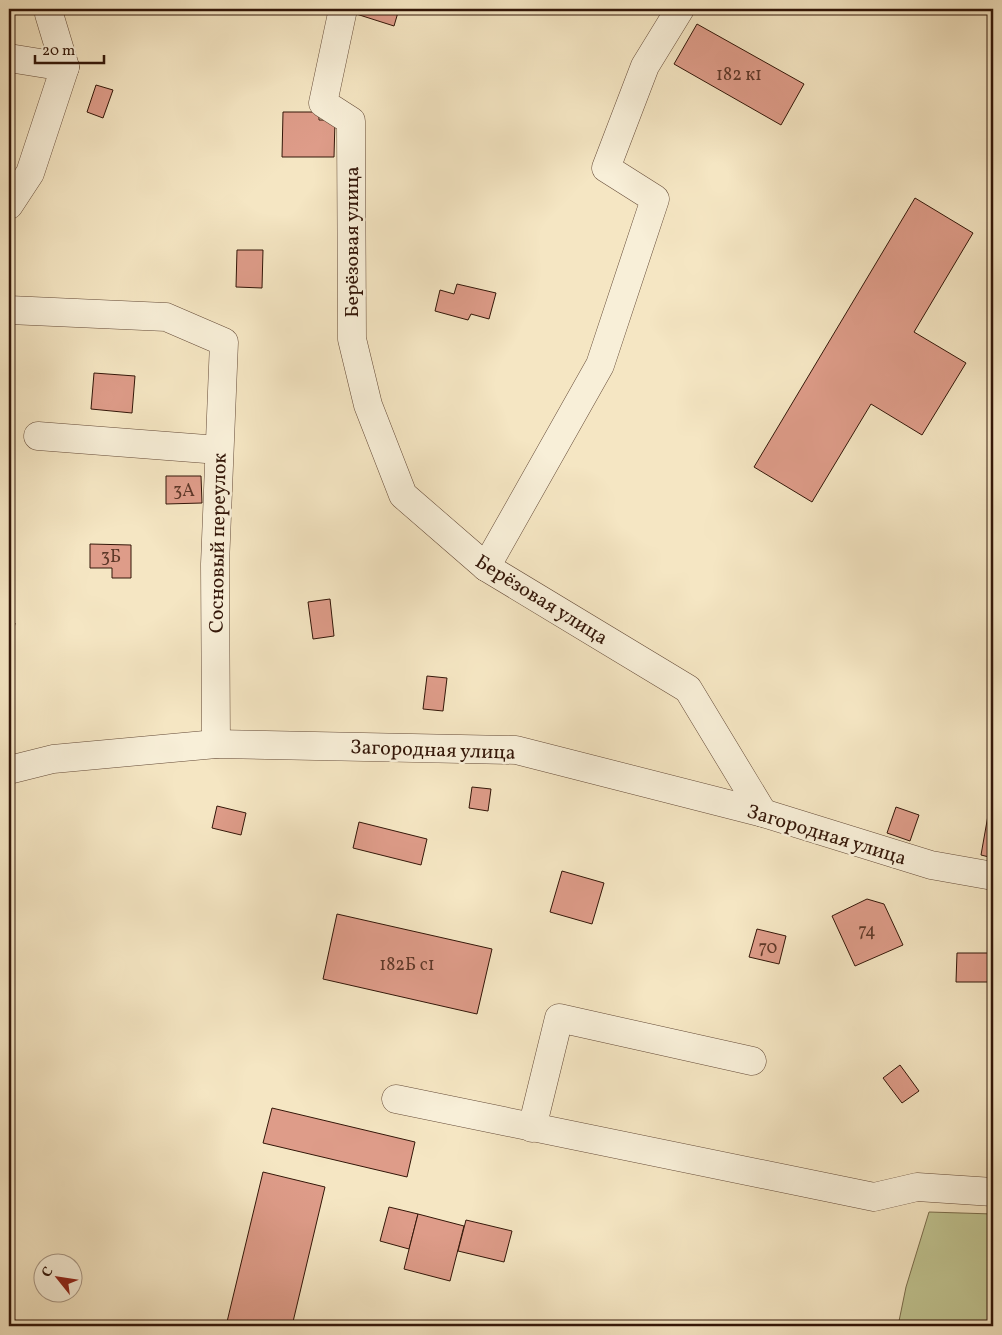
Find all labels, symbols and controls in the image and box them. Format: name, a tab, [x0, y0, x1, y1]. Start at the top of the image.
scale bar	[35, 32, 104, 64]
text: 20 m	[42, 41, 75, 62]
house number: 182 к1	[716, 63, 762, 88]
street label: Берёзовая улица	[339, 166, 367, 318]
street label: Сосновый переулок	[203, 452, 235, 633]
house number: 3А	[173, 479, 195, 504]
house number: 3Б	[101, 545, 121, 570]
street label: Берёзовая улица	[469, 549, 613, 653]
street label: Загородная улица	[350, 734, 516, 768]
street label: Загородная улица	[743, 798, 910, 874]
house number: 74	[858, 919, 876, 944]
house number: 70	[759, 936, 778, 961]
house number: 182Б с1	[379, 953, 435, 978]
north arrow	[32, 1252, 82, 1302]
text: С	[38, 1264, 59, 1281]

